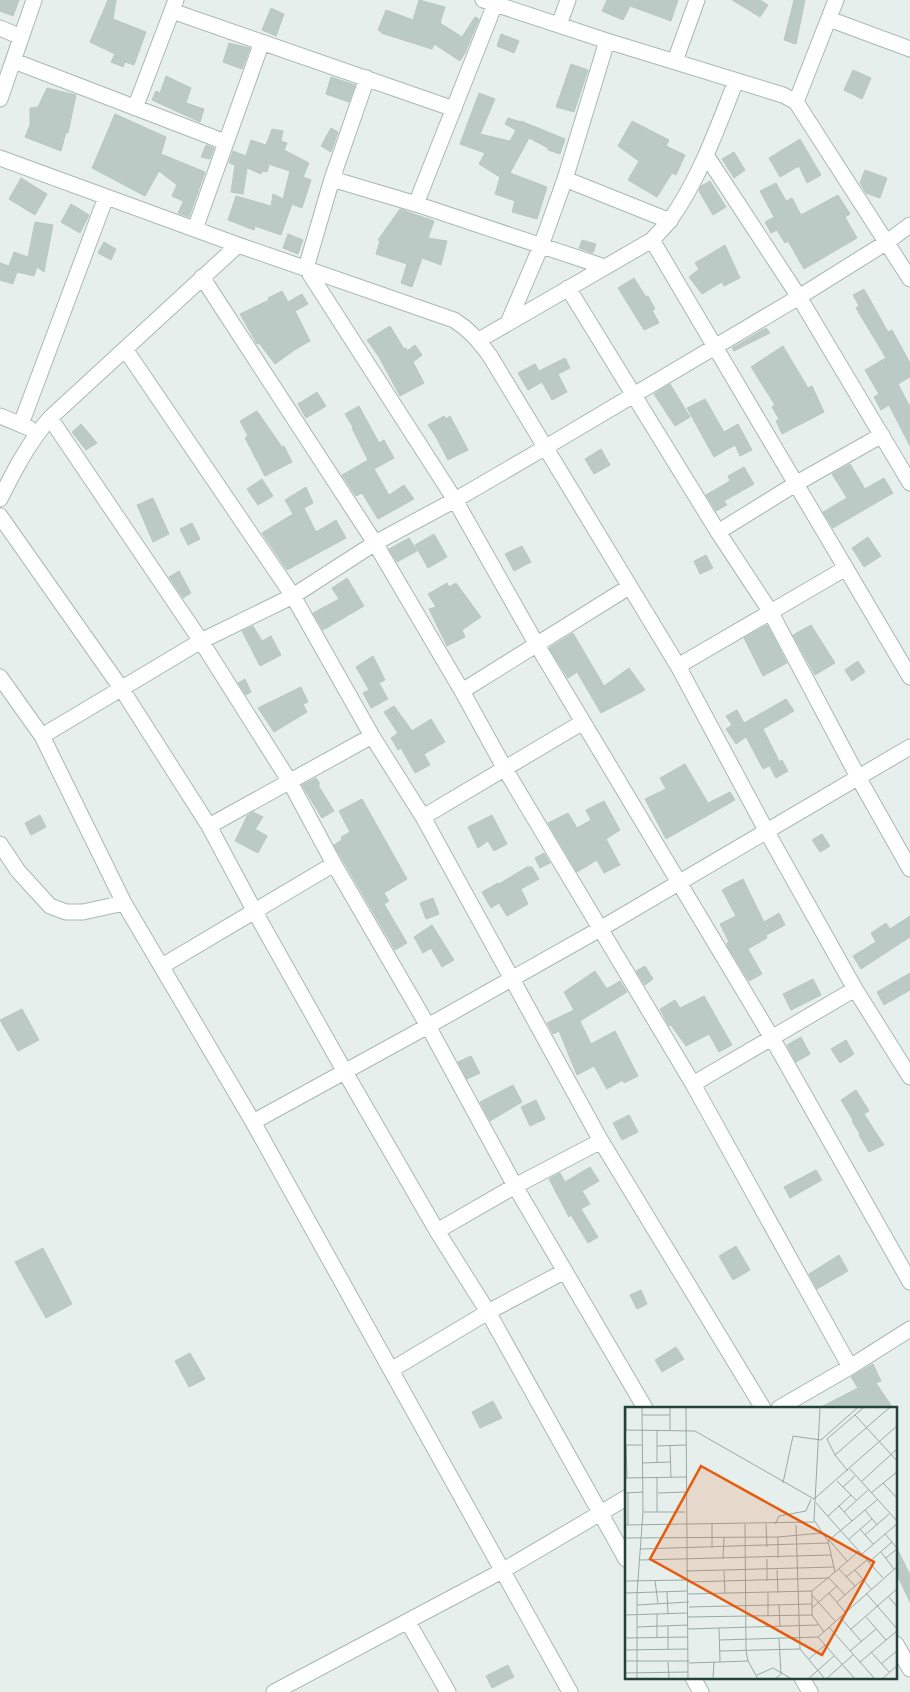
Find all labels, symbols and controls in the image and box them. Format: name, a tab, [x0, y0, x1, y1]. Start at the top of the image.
inset map	[625, 1407, 898, 1680]

